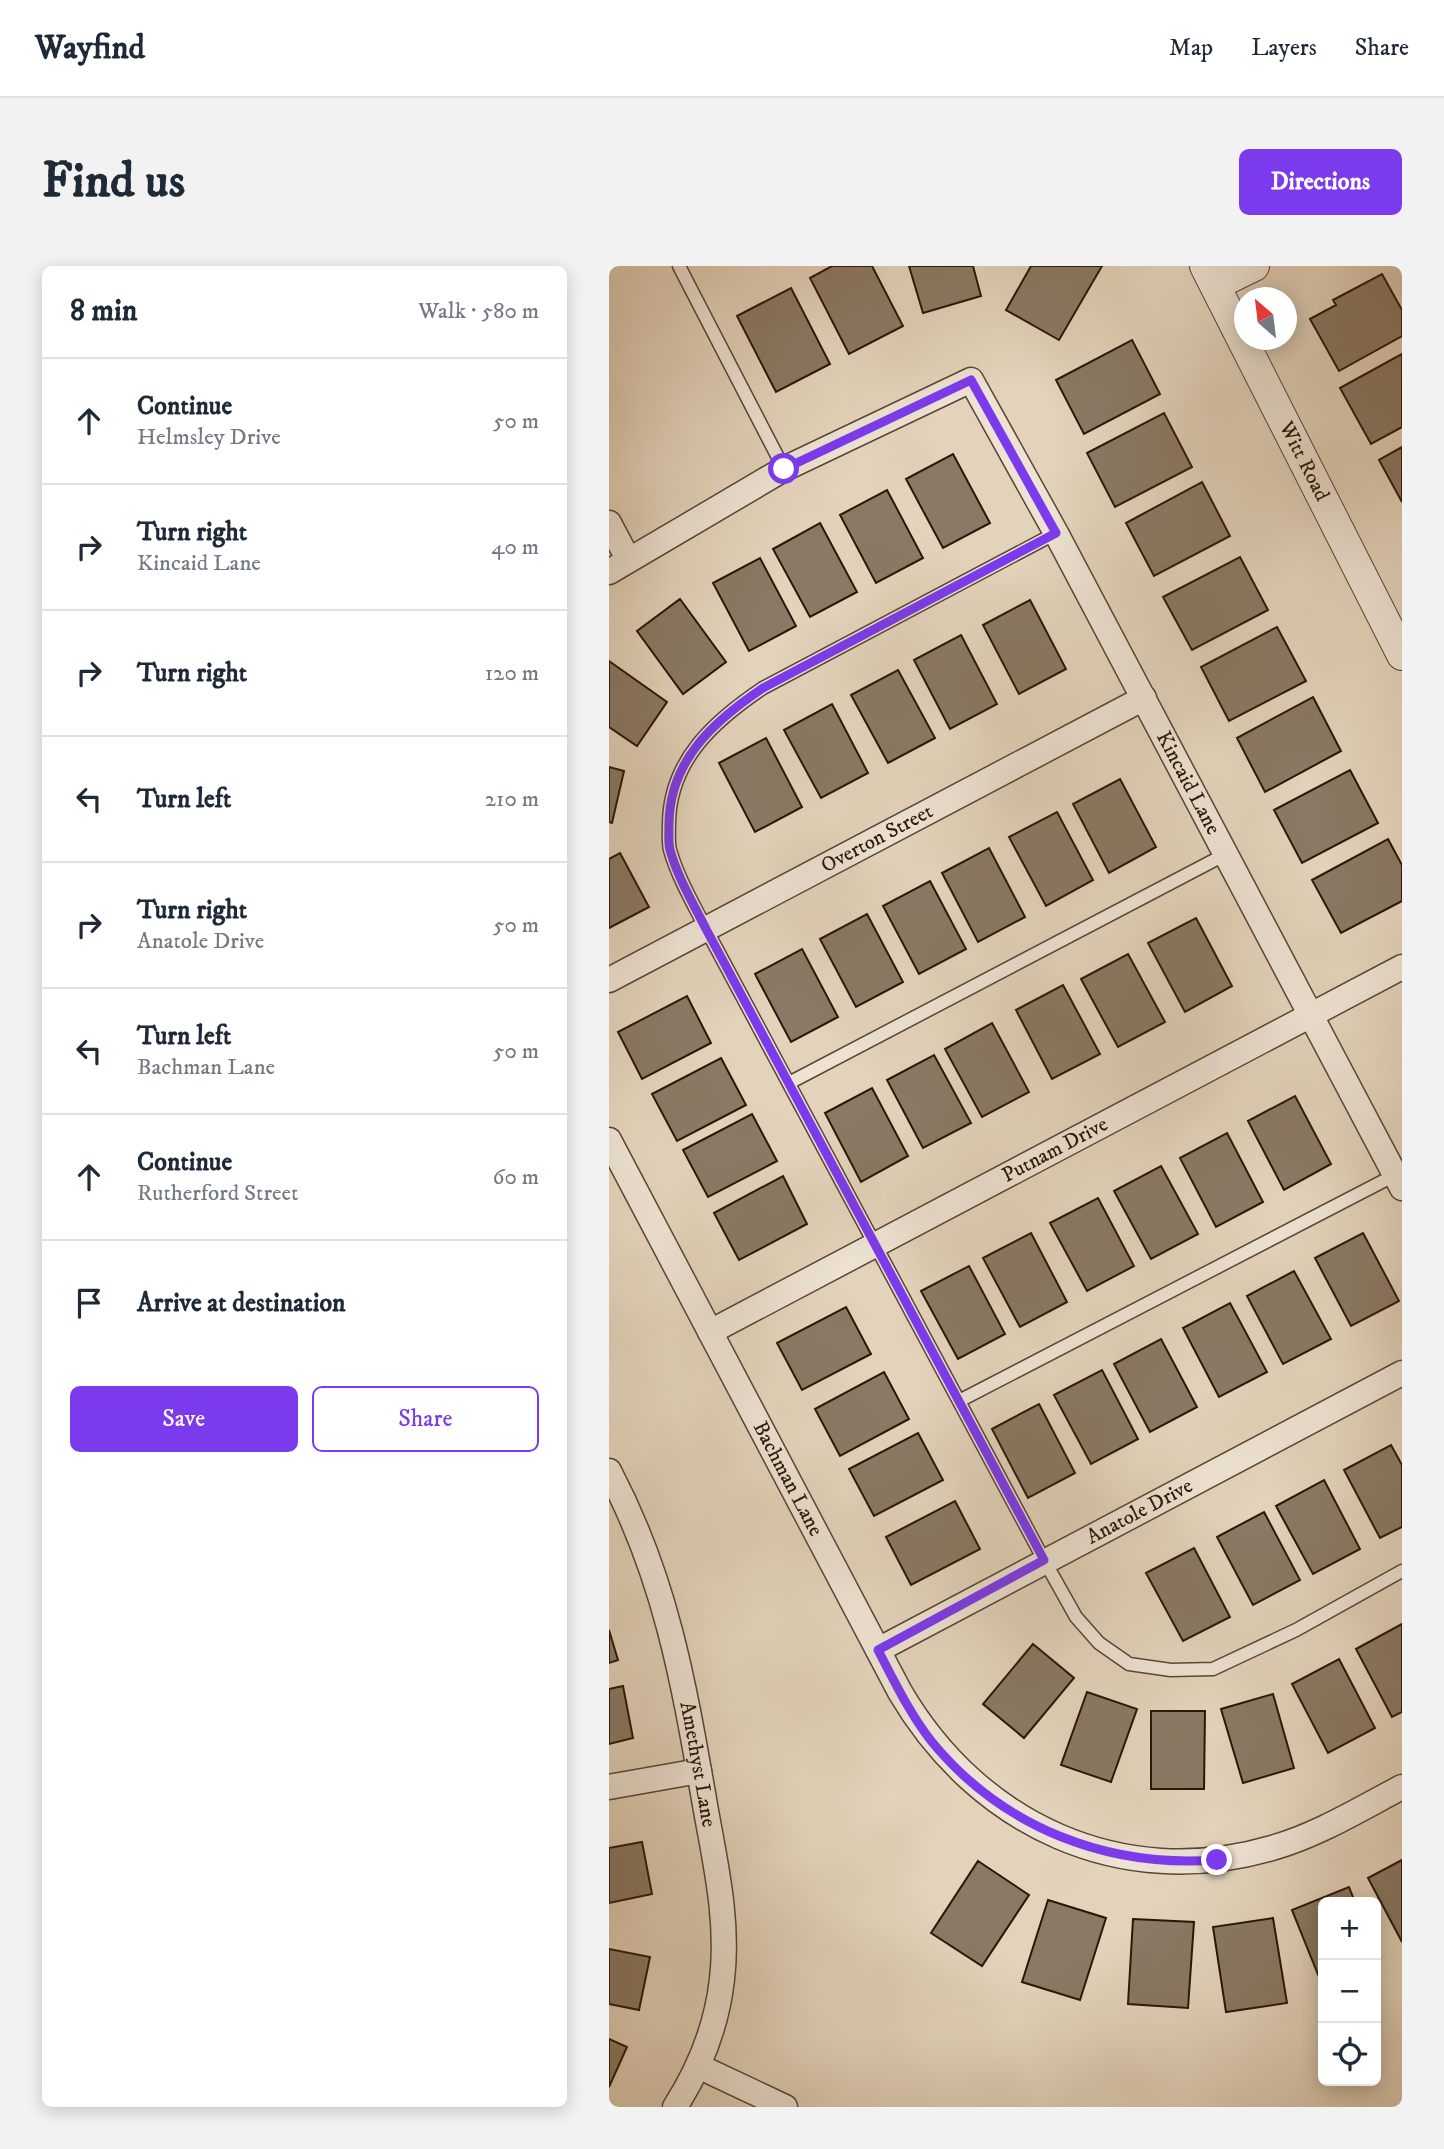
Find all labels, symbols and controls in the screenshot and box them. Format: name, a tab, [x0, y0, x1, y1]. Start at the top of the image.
text: Wayfind	[35, 28, 145, 69]
text: Map	[1169, 33, 1213, 63]
text: Layers	[1251, 33, 1317, 63]
text: Share	[1355, 33, 1409, 63]
button: Directions	[1239, 149, 1402, 215]
text: Find us	[42, 151, 185, 213]
north arrow	[1234, 287, 1297, 350]
text: 8 min	[70, 293, 137, 330]
text: Walk · 580 m	[418, 297, 539, 326]
text: Continue	[137, 390, 232, 423]
icon: ahead	[70, 402, 108, 440]
text: 50 m	[493, 407, 539, 436]
street label: Witt Road	[1272, 416, 1335, 506]
text: Helmsley Drive	[137, 423, 281, 452]
route start	[768, 453, 799, 484]
text: Turn right	[137, 516, 247, 549]
icon: right	[70, 528, 108, 566]
text: 40 m	[491, 533, 539, 562]
text: Kincaid Lane	[137, 549, 261, 578]
icon: right	[70, 654, 108, 692]
text: Turn right	[137, 657, 247, 690]
text: 120 m	[485, 659, 539, 688]
street label: Kincaid Lane	[1150, 727, 1226, 839]
icon: left	[70, 780, 108, 818]
text: Turn left	[137, 783, 231, 816]
text: 210 m	[485, 785, 539, 814]
street label: Overton Street	[817, 798, 938, 879]
text: Turn right	[137, 894, 247, 927]
icon: right	[70, 906, 108, 944]
text: 50 m	[493, 911, 539, 940]
text: Anatole Drive	[137, 927, 264, 956]
text: Turn left	[137, 1020, 231, 1053]
icon: left	[70, 1032, 108, 1070]
text: 50 m	[493, 1037, 539, 1066]
text: Bachman Lane	[137, 1053, 275, 1082]
street label: Putnam Drive	[998, 1111, 1113, 1189]
text: Continue	[137, 1146, 232, 1179]
icon: ahead	[70, 1158, 108, 1196]
text: 60 m	[492, 1163, 539, 1192]
text: Rutherford Street	[137, 1179, 298, 1208]
icon: arrive	[70, 1284, 108, 1322]
text: Arrive at destination	[137, 1287, 346, 1320]
button: Save	[70, 1386, 298, 1452]
button: Share	[312, 1386, 539, 1452]
street label: Bachman Lane	[747, 1417, 829, 1541]
street label: Anatole Drive	[1082, 1473, 1197, 1550]
street label: Amethyst Lane	[673, 1699, 722, 1830]
route end	[1201, 1844, 1232, 1875]
map controls	[1318, 1897, 1381, 2086]
button: +	[1318, 1897, 1381, 1960]
button: −	[1318, 1960, 1381, 2023]
button: locate	[1318, 2023, 1381, 2086]

